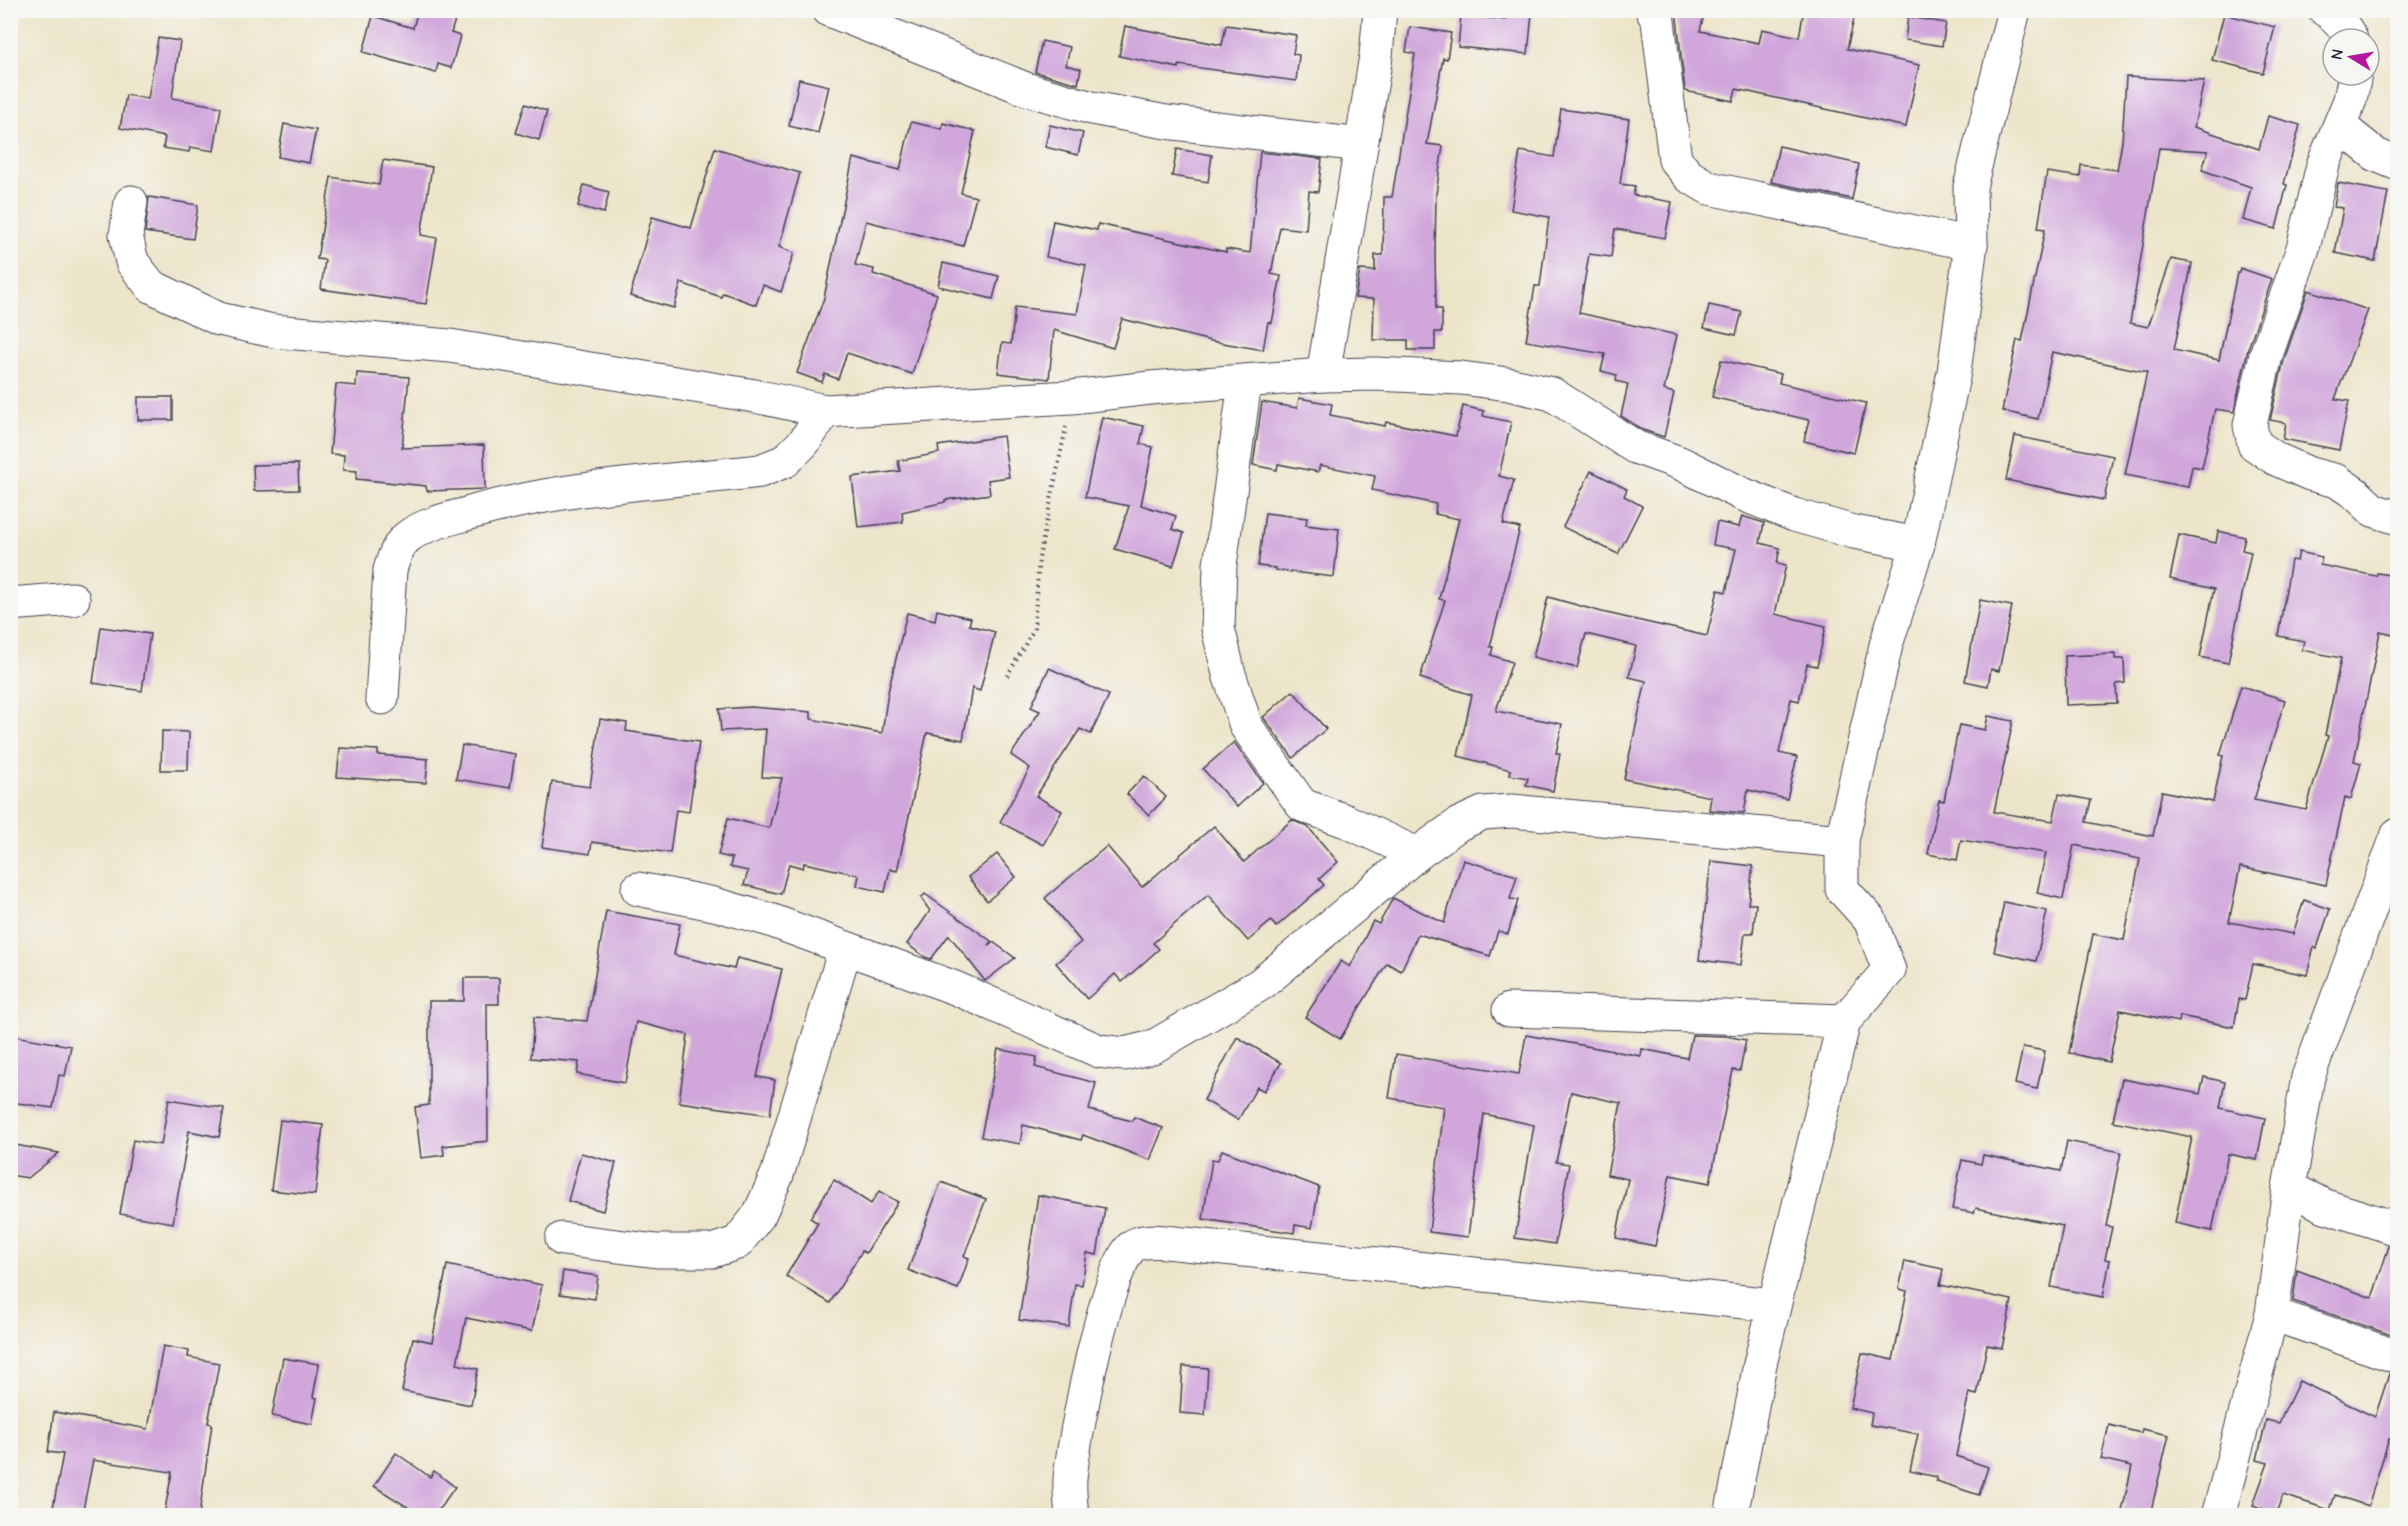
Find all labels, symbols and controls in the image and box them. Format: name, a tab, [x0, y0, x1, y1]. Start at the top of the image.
north arrow	[2321, 27, 2381, 87]
text: N	[2327, 47, 2347, 61]

